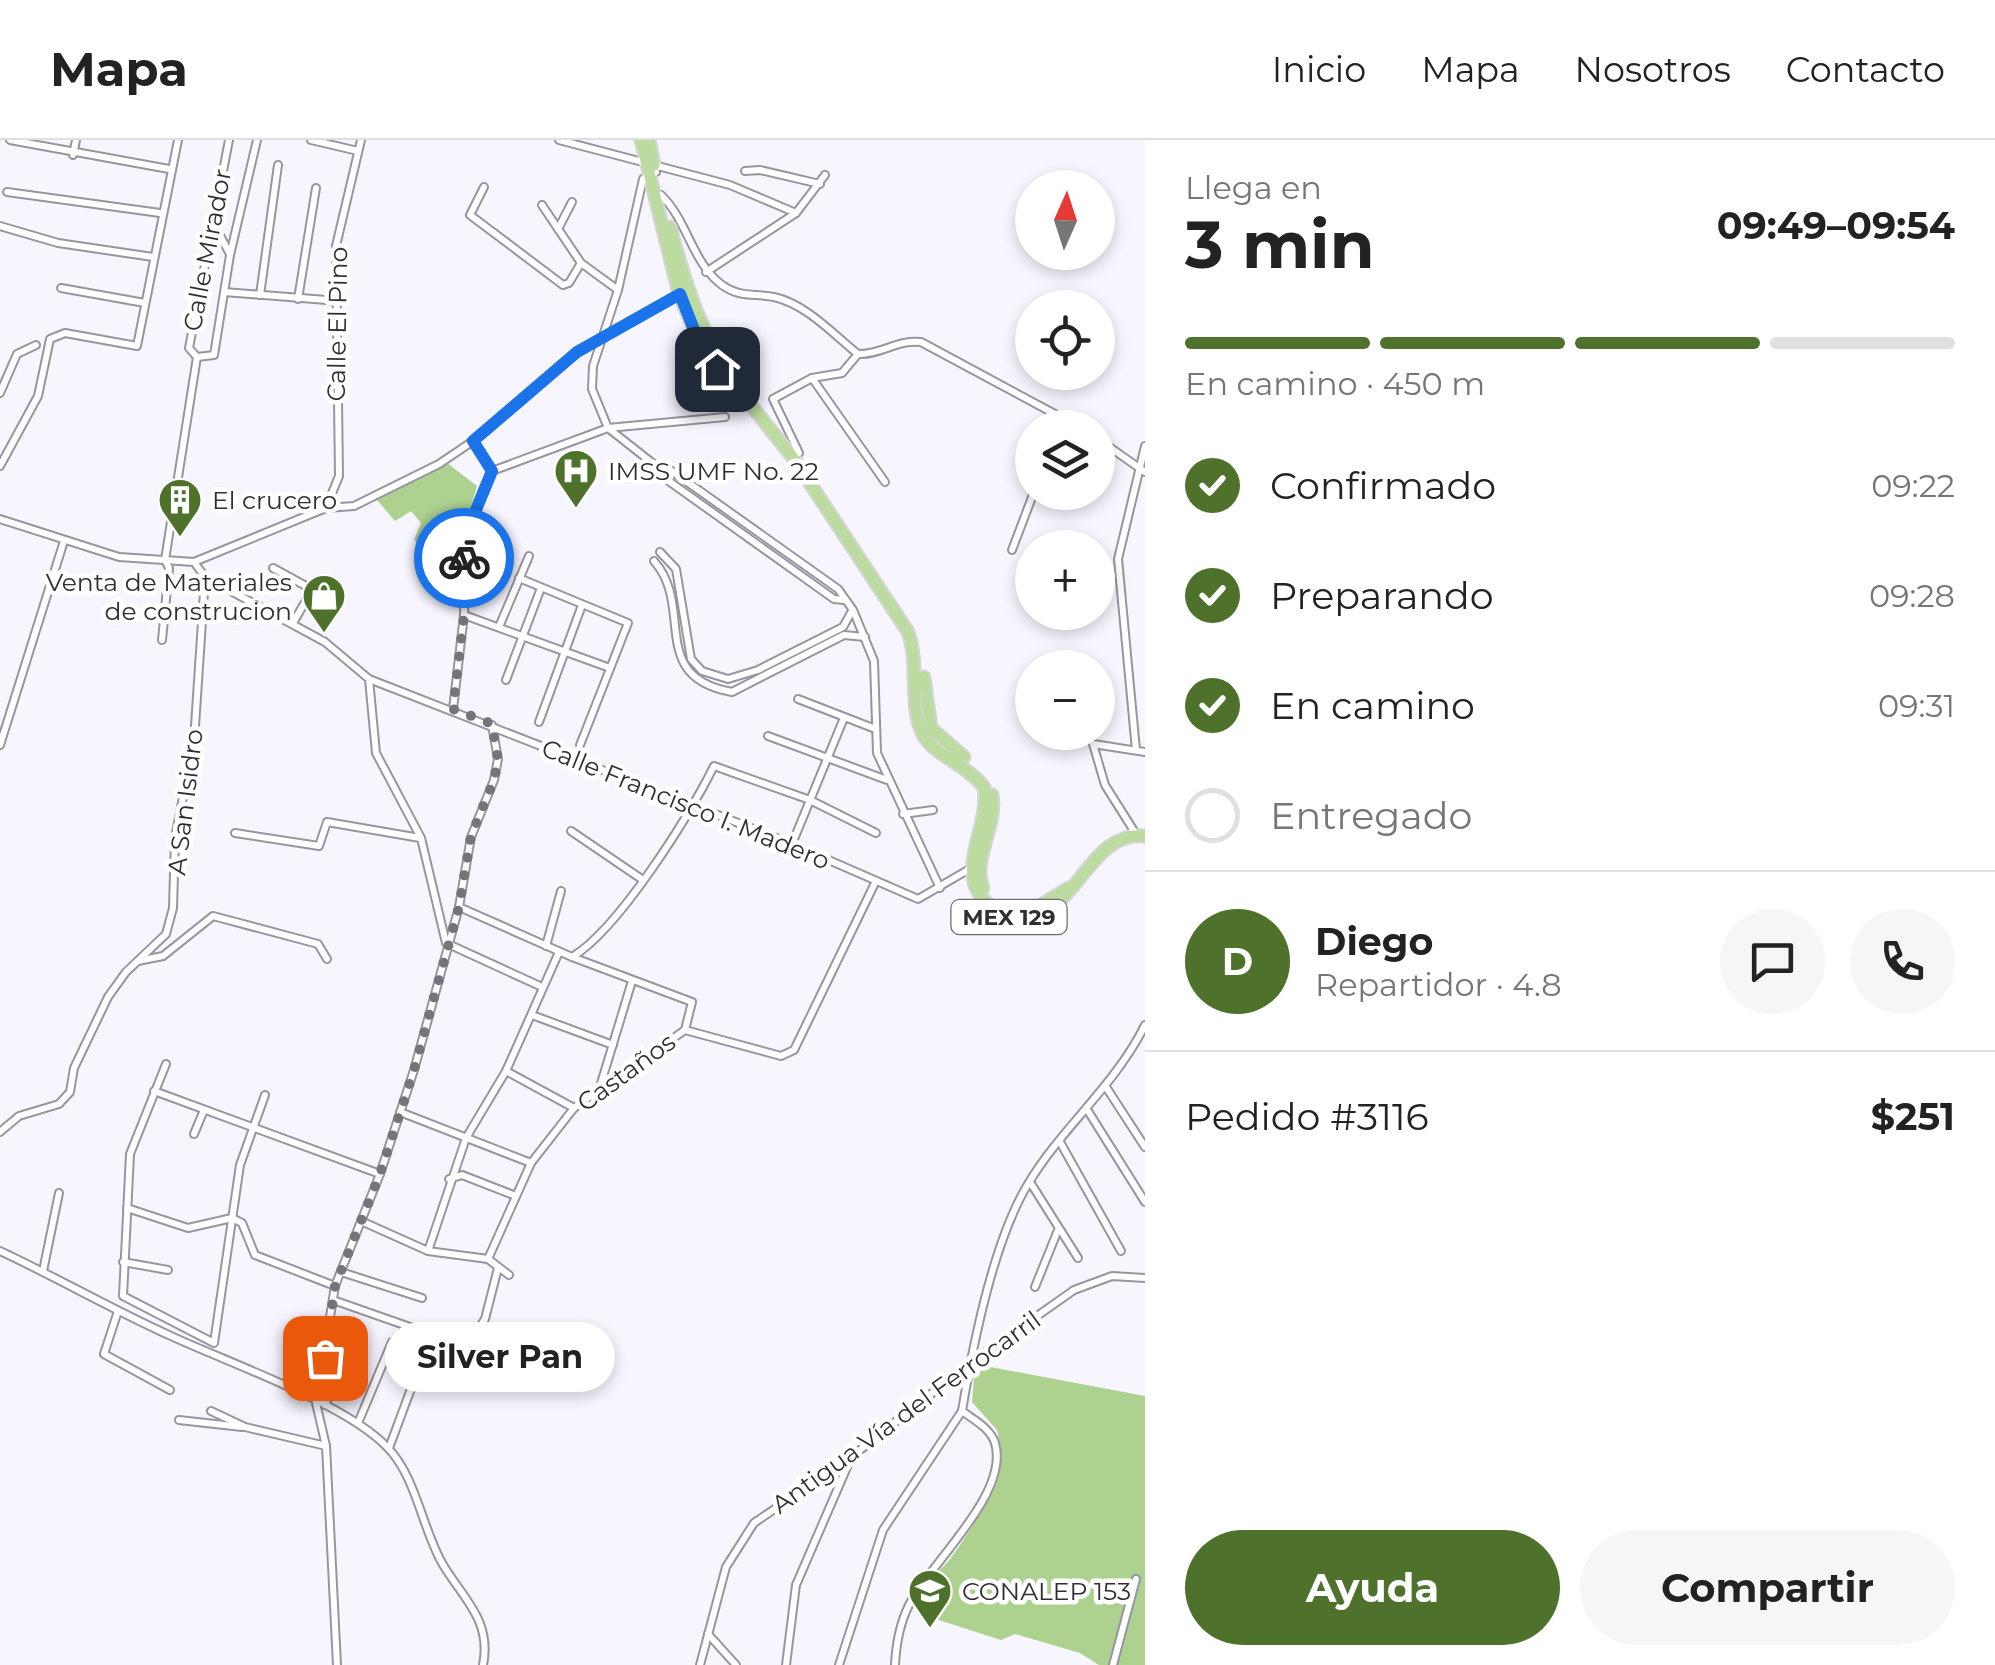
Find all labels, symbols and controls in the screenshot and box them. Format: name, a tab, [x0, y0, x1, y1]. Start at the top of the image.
text: Mapa	[50, 40, 188, 98]
text: Inicio	[1272, 48, 1366, 91]
text: Mapa	[1421, 48, 1520, 91]
text: Nosotros	[1575, 48, 1731, 91]
text: Contacto	[1786, 48, 1945, 91]
street label: Calle Mirador	[177, 166, 237, 334]
text: Llega en	[1185, 168, 1322, 207]
north arrow	[1015, 170, 1115, 270]
map controls	[1015, 170, 1115, 750]
text: 09:49–09:54	[1717, 202, 1955, 249]
text: 3 min	[1185, 205, 1375, 284]
street label: Calle El Pino	[321, 246, 353, 402]
button: locate	[1015, 290, 1115, 390]
pin	[675, 327, 760, 412]
icon: home	[690, 342, 745, 397]
text: En camino · 450 m	[1185, 364, 1485, 403]
button: layers	[1015, 410, 1115, 510]
hospital icon: IMSS UMF No. 22	[553, 448, 599, 509]
place label: IMSS UMF No. 22	[608, 456, 819, 486]
icon: check	[1185, 458, 1240, 513]
text: Confirmado	[1270, 462, 1496, 509]
text: 09:22	[1871, 466, 1955, 505]
building icon: El crucero	[157, 477, 203, 538]
place label: El crucero	[212, 485, 337, 515]
courier	[414, 508, 514, 608]
button: +	[1015, 530, 1115, 630]
icon: bike	[437, 531, 492, 586]
place label: Venta de Materiales de construcion	[46, 567, 292, 626]
icon: check	[1185, 568, 1240, 623]
text: Preparando	[1270, 572, 1494, 619]
shop icon: Venta de Materiales de construcion	[301, 573, 347, 634]
text: 09:28	[1869, 576, 1955, 615]
button: −	[1015, 650, 1115, 750]
icon: check	[1185, 678, 1240, 733]
text: En camino	[1270, 682, 1475, 729]
text: 09:31	[1878, 686, 1955, 725]
street label: A San Isidro	[161, 727, 209, 877]
street label: Calle Francisco I. Madero	[538, 732, 834, 876]
text: Entregado	[1270, 792, 1472, 839]
road number: MEX 129	[952, 900, 1066, 934]
button: chat	[1720, 909, 1825, 1014]
button: phone	[1850, 909, 1955, 1014]
text: Diego	[1315, 918, 1433, 965]
text: D	[1222, 938, 1253, 985]
text: Repartidor · 4.8	[1315, 965, 1562, 1004]
street label: Castaños	[571, 1026, 681, 1118]
text: Pedido #3116	[1185, 1093, 1429, 1140]
text: $251	[1871, 1093, 1955, 1140]
street label: Antigua Vía del Ferrocarril	[766, 1304, 1046, 1520]
pin	[283, 1316, 368, 1401]
callout: Silver Pan	[385, 1323, 615, 1393]
icon: bag	[298, 1331, 353, 1386]
text: Silver Pan	[417, 1337, 583, 1376]
button: Ayuda	[1185, 1530, 1560, 1645]
button: Compartir	[1580, 1530, 1955, 1645]
school or university icon: CONALEP 153	[907, 1568, 953, 1629]
place label: CONALEP 153	[962, 1576, 1131, 1606]

